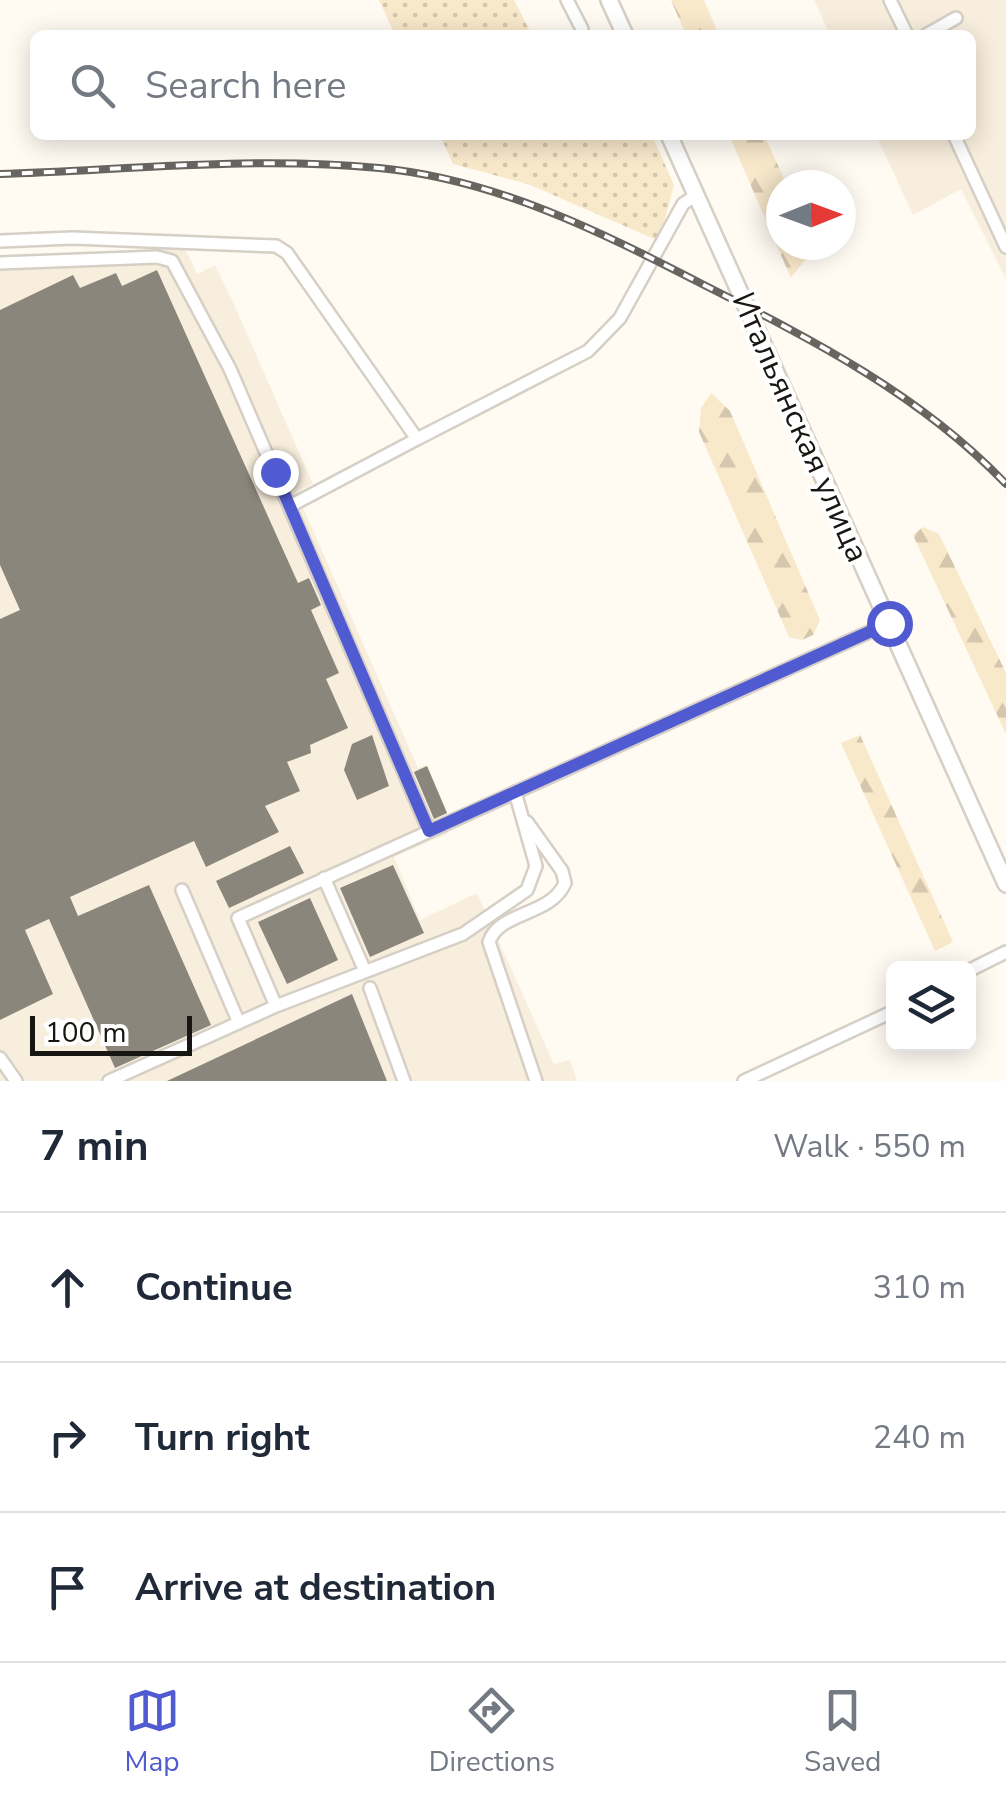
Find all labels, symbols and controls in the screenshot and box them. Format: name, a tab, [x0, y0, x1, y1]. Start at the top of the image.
search box	[30, 30, 976, 140]
icon: search	[65, 58, 120, 113]
text: Search here	[145, 60, 346, 111]
north arrow	[766, 170, 856, 260]
street label: Итальянская улица	[722, 286, 879, 569]
route end	[253, 450, 299, 496]
route start	[867, 601, 913, 647]
map controls	[886, 961, 976, 1051]
button: layers	[886, 961, 976, 1051]
scale bar	[30, 1011, 192, 1056]
text: 100 m	[45, 1014, 127, 1052]
text: 7 min	[40, 1118, 149, 1175]
text: Walk · 550 m	[773, 1125, 966, 1168]
icon: ahead	[40, 1260, 95, 1315]
text: Continue	[135, 1262, 293, 1313]
text: 310 m	[873, 1266, 966, 1309]
icon: right	[40, 1410, 95, 1465]
text: Turn right	[135, 1412, 310, 1463]
text: 240 m	[873, 1416, 966, 1459]
icon: arrive	[40, 1560, 95, 1615]
text: Arrive at destination	[135, 1562, 496, 1613]
tab: Map	[125, 1683, 180, 1781]
tab: Directions	[429, 1683, 555, 1781]
tab: Saved	[804, 1683, 881, 1781]

